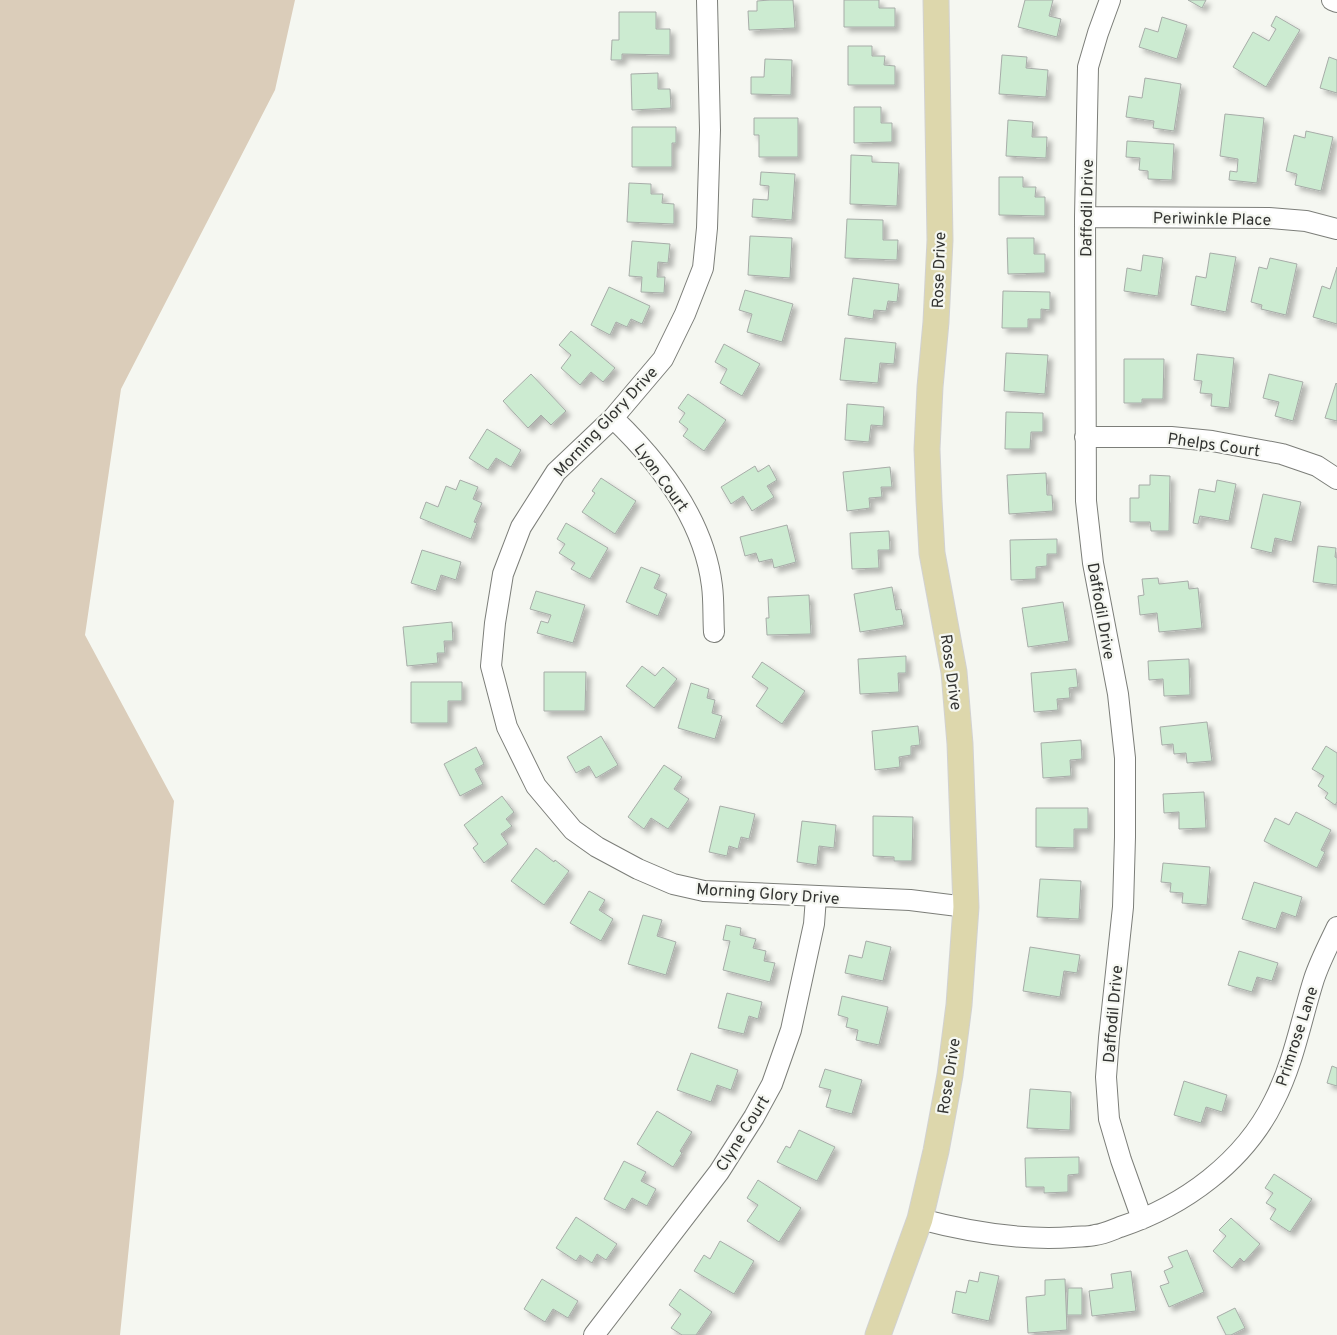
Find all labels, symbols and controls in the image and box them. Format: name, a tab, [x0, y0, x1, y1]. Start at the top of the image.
street label: Daffodil Drive	[1077, 159, 1099, 257]
street label: Periwinkle Place	[1153, 209, 1271, 231]
street label: Rose Drive	[929, 231, 951, 309]
street label: Morning Glory Drive	[550, 363, 663, 482]
street label: Phelps Court	[1166, 430, 1261, 462]
street label: Lyon Court	[629, 440, 692, 516]
street label: Daffodil Drive	[1082, 561, 1118, 661]
street label: Rose Drive	[935, 633, 965, 712]
street label: Morning Glory Drive	[696, 880, 840, 910]
street label: Daffodil Drive	[1100, 965, 1128, 1064]
street label: Primrose Lane	[1272, 984, 1323, 1089]
street label: Rose Drive	[934, 1037, 966, 1116]
street label: Clyne Court	[712, 1092, 775, 1176]

